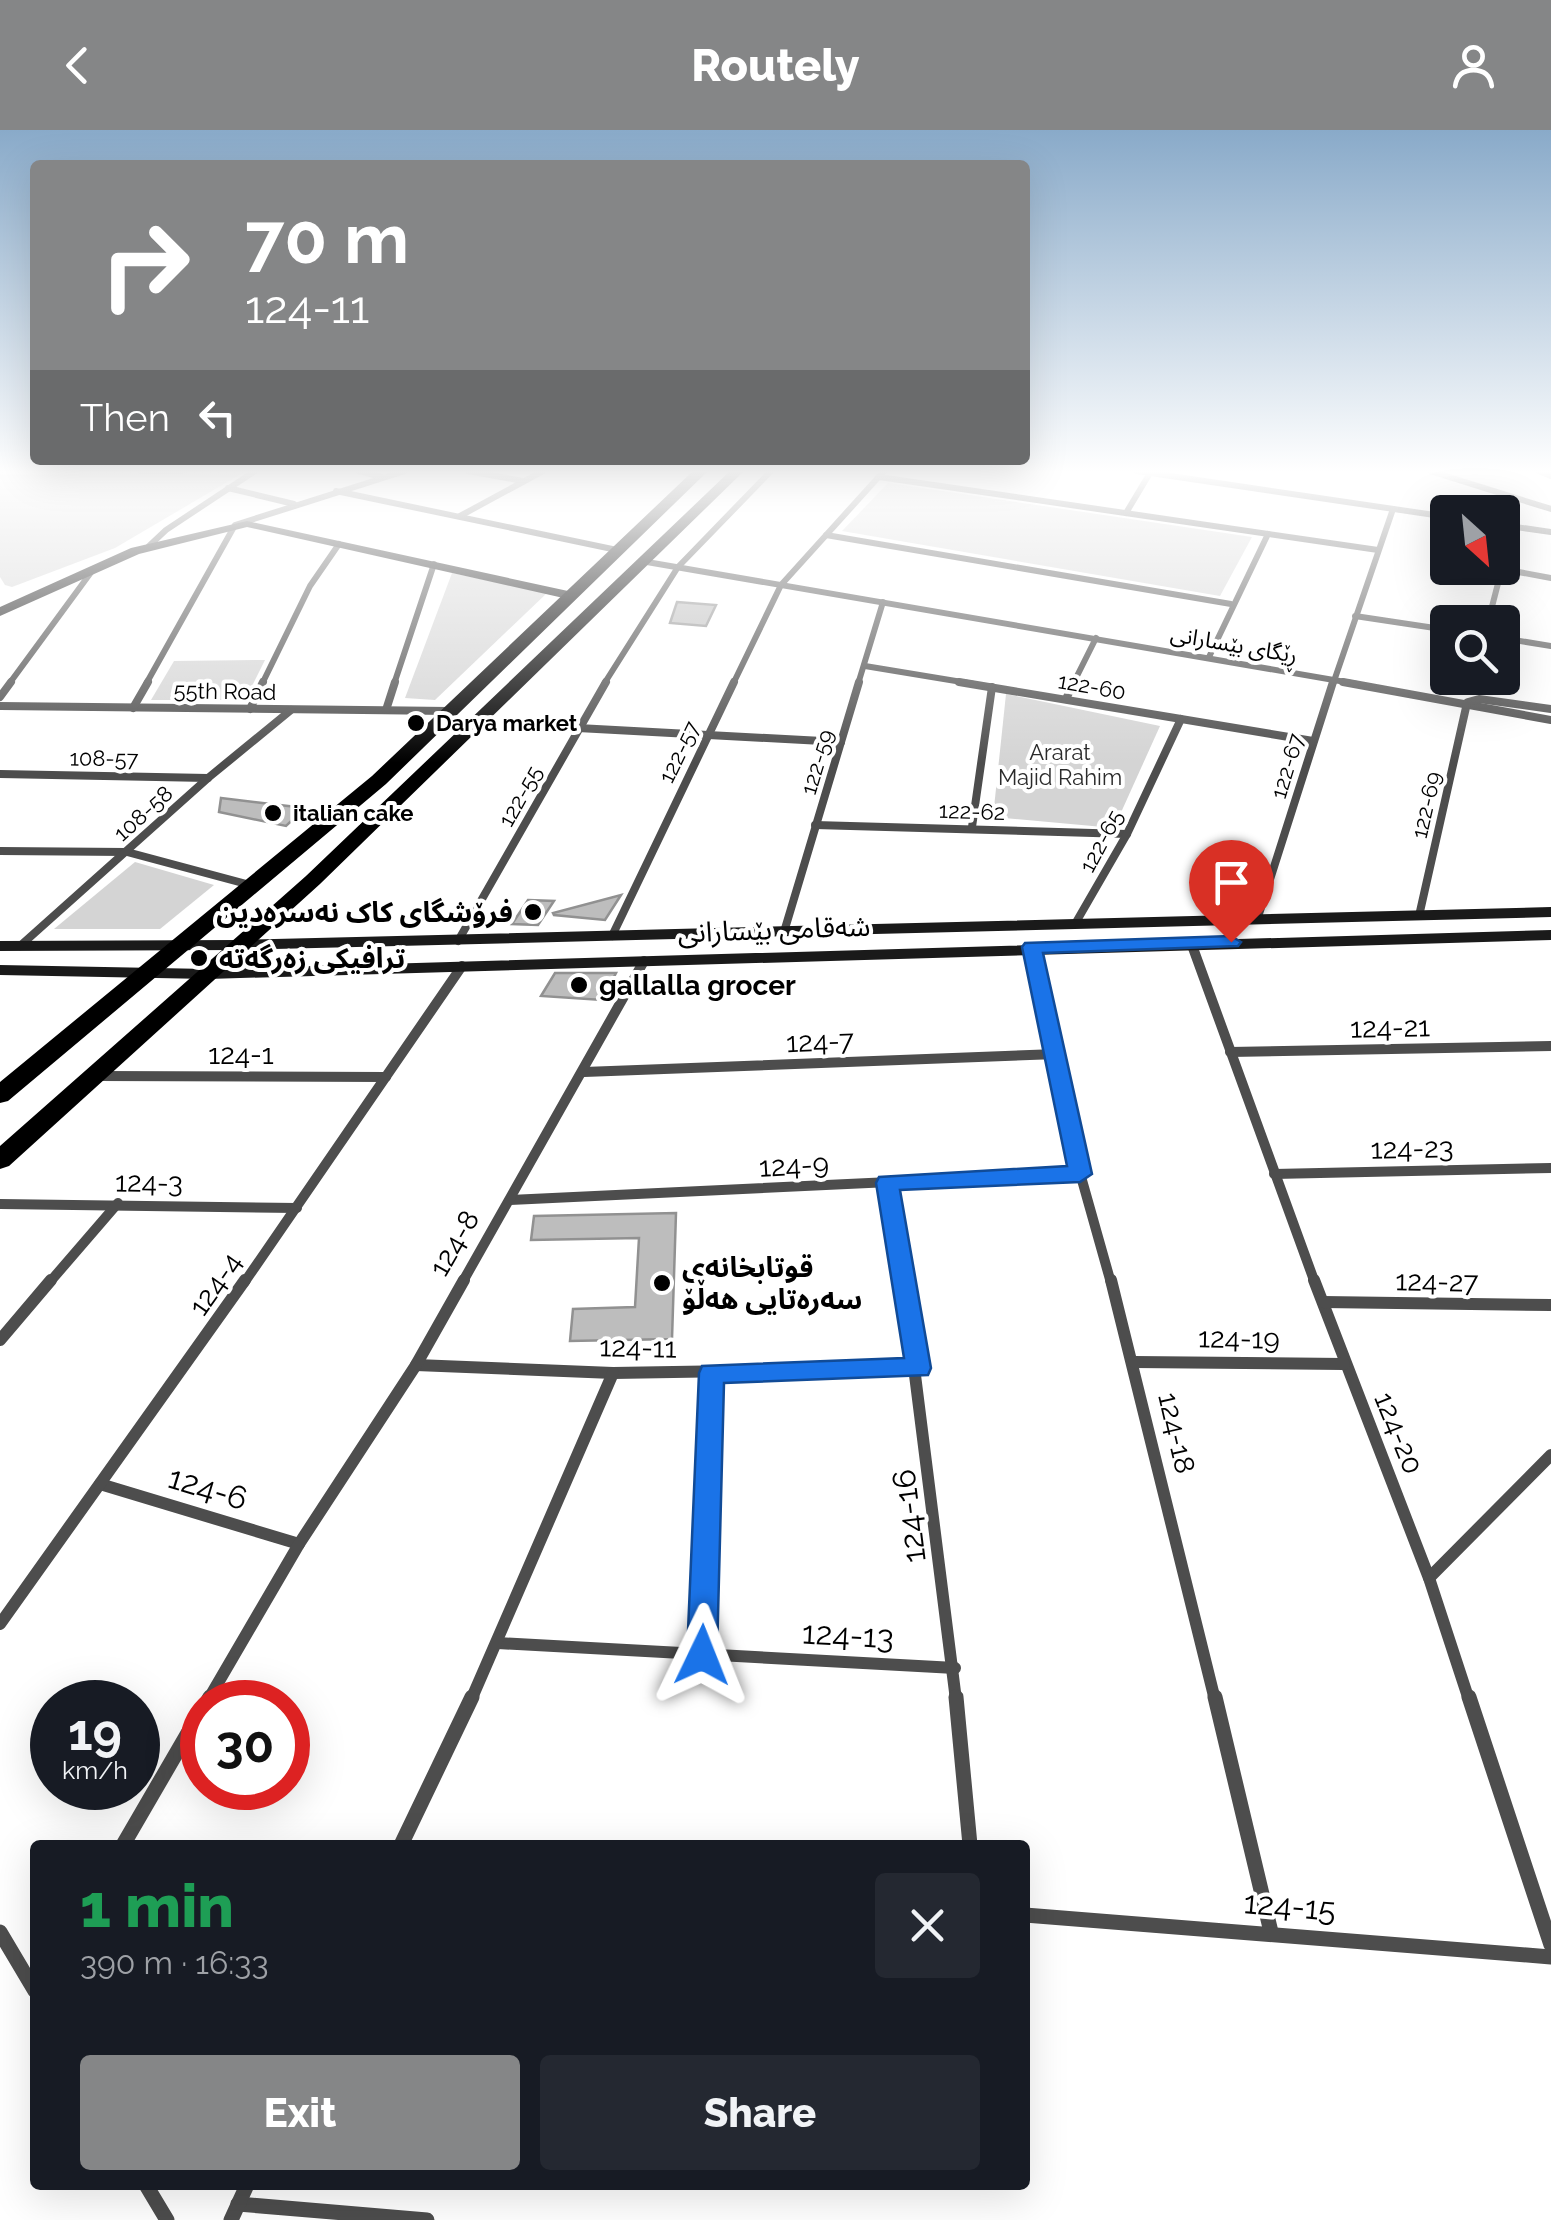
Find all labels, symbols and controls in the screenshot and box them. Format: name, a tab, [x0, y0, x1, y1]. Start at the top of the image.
icon: back	[50, 38, 105, 93]
icon: person	[1446, 38, 1501, 93]
text: Routely	[691, 39, 860, 92]
text: 70 m	[245, 197, 409, 279]
icon: right	[80, 200, 210, 330]
text: 124-11	[245, 281, 369, 334]
icon: left	[190, 390, 245, 445]
text: Then	[80, 395, 170, 440]
north arrow	[1430, 495, 1520, 585]
map controls	[1430, 495, 1520, 695]
button: search	[1430, 605, 1520, 695]
street label: ڕێگای بێسارانی	[1168, 620, 1299, 674]
street label: 122-60	[1056, 667, 1128, 705]
street label: 55th Road	[173, 677, 277, 705]
place label: Darya market	[436, 710, 578, 736]
marker: Darya market	[405, 712, 427, 734]
street label: 122-57	[653, 717, 705, 787]
street label: 122-59	[795, 726, 839, 798]
street label: 122-67	[1265, 730, 1309, 802]
park label: Ararat Majid Rahim	[998, 739, 1122, 790]
street label: 108-57	[69, 744, 139, 772]
street label: 122-55	[493, 761, 547, 831]
street label: 122-69	[1406, 769, 1446, 841]
street label: 108-58	[108, 780, 178, 846]
street label: 122-62	[938, 797, 1006, 825]
place label: italian cake	[293, 800, 413, 826]
marker: italian cake	[262, 802, 284, 824]
street label: 122-65	[1074, 805, 1128, 877]
pin	[1189, 840, 1274, 943]
icon: arrive	[1204, 855, 1259, 910]
place label: فرۆشگای کاک نەسرەدین	[216, 896, 513, 929]
marker: فرۆشگای کاک نەسرەدین	[522, 901, 544, 923]
street label: شەقامی بێسارانی	[677, 910, 871, 949]
place label: ترافیکی زەرگەتە	[219, 942, 405, 975]
marker: ترافیکی زەرگەتە	[188, 947, 210, 969]
place label: gallalla grocer	[599, 969, 796, 1002]
marker: gallalla grocer	[568, 974, 590, 996]
street label: 124-21	[1350, 1010, 1430, 1045]
street label: 124-7	[786, 1024, 854, 1059]
street label: 124-1	[208, 1038, 274, 1071]
street label: 124-23	[1370, 1131, 1454, 1166]
street label: 124-9	[758, 1147, 830, 1184]
street label: 124-3	[115, 1165, 183, 1200]
street label: 124-8	[423, 1205, 486, 1282]
street label: 124-4	[182, 1247, 249, 1322]
place label: قوتابخانەی سەرەتایی هەڵۆ	[682, 1251, 862, 1316]
street label: 124-27	[1395, 1264, 1479, 1299]
marker: قوتابخانەی سەرەتایی هەڵۆ	[651, 1272, 673, 1294]
street label: 124-19	[1198, 1321, 1280, 1356]
street label: 124-11	[599, 1330, 677, 1365]
street label: 124-20	[1367, 1387, 1430, 1479]
street label: 124-18	[1151, 1389, 1202, 1477]
street label: 124-6	[164, 1458, 252, 1517]
street label: 124-16	[884, 1467, 933, 1565]
position arrow	[650, 1603, 754, 1707]
street label: 124-13	[801, 1614, 895, 1655]
speed limit sign: 30	[180, 1680, 310, 1810]
text: 19	[68, 1703, 122, 1762]
text: km/h	[62, 1755, 128, 1785]
text: 1 min	[80, 1871, 234, 1941]
button: close	[875, 1873, 980, 1978]
street label: 124-15	[1243, 1883, 1338, 1928]
text: 390 m · 16:33	[80, 1944, 269, 1981]
button: Exit	[80, 2055, 520, 2170]
button: Share	[540, 2055, 980, 2170]

